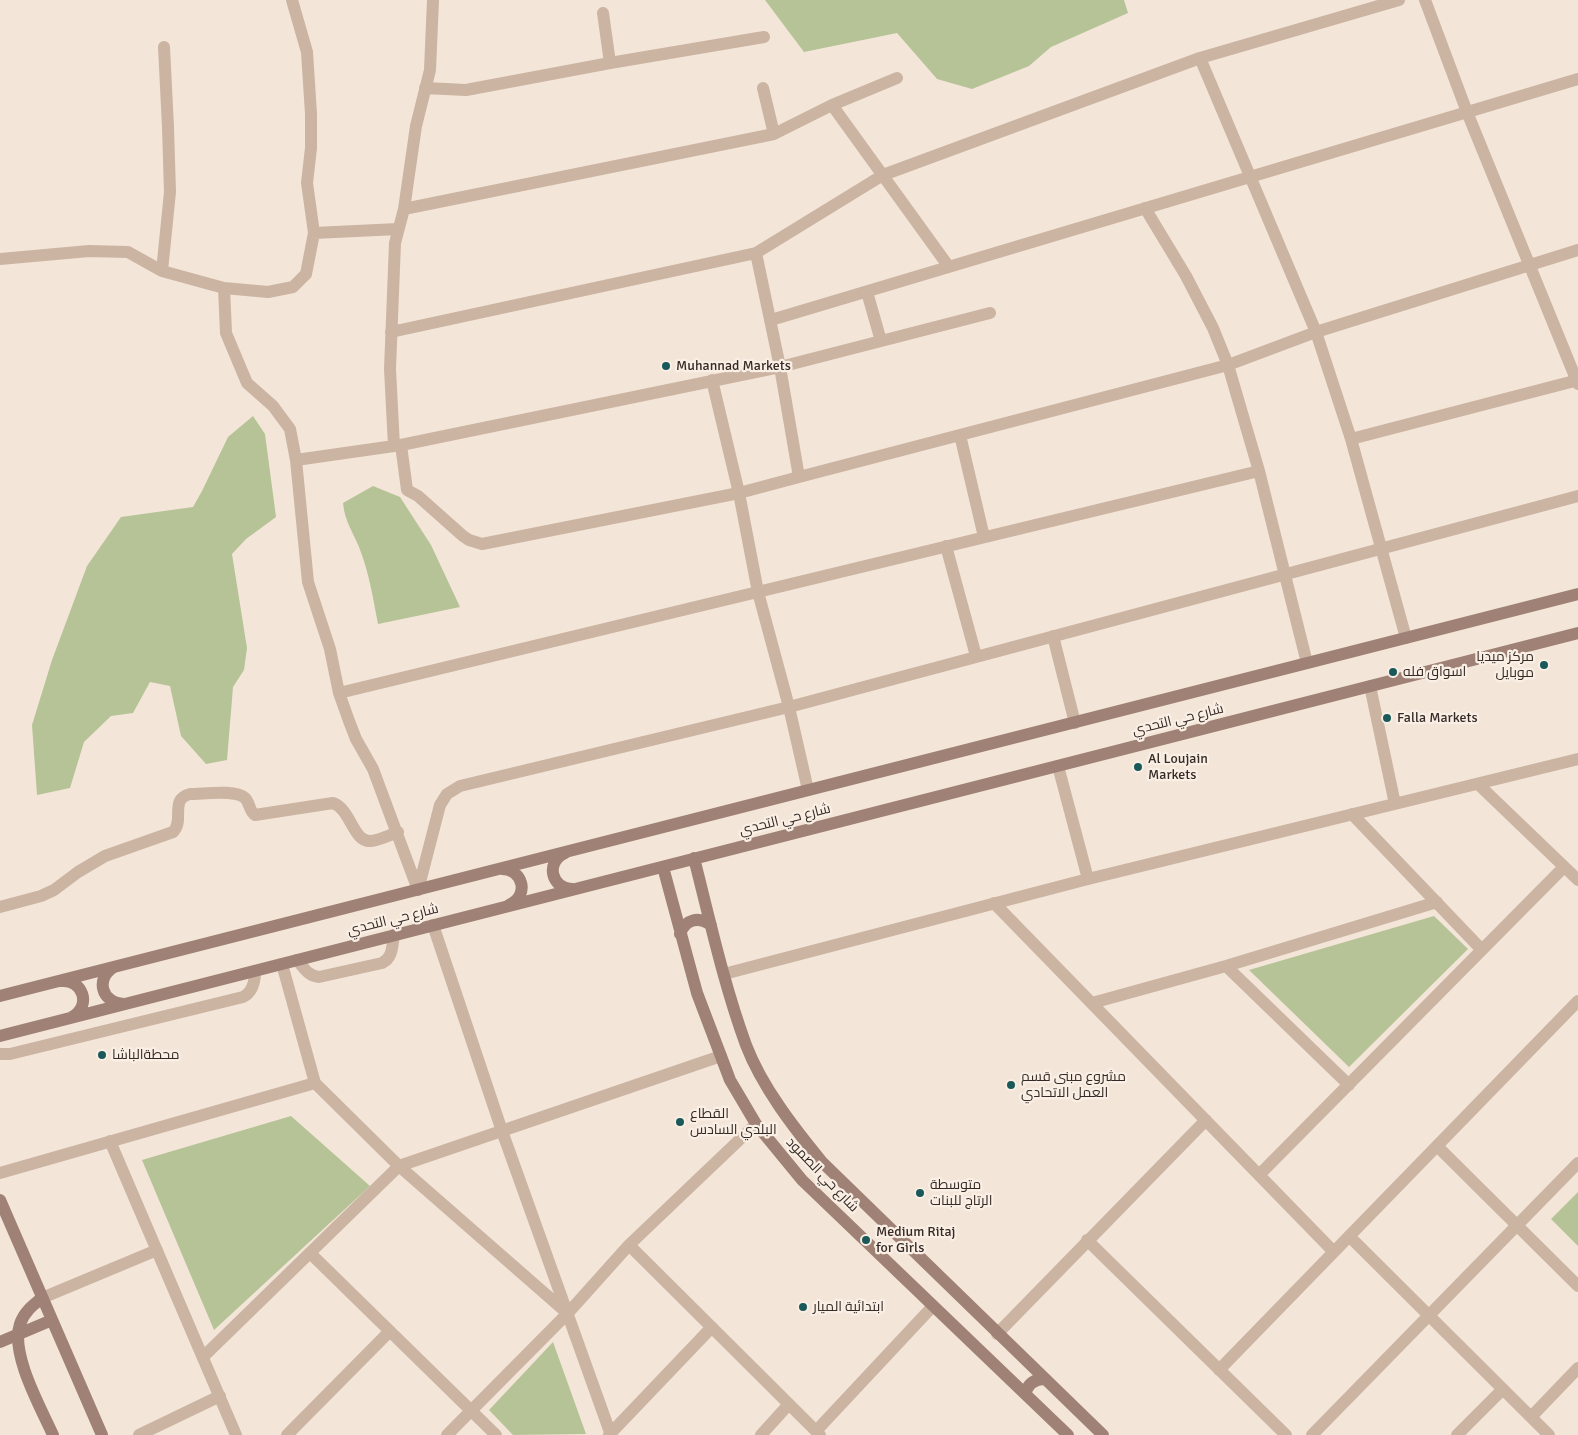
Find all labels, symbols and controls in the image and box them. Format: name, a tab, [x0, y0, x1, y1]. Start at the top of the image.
place label: Muhannad Markets	[676, 358, 791, 374]
marker: Muhannad Markets	[660, 360, 672, 372]
place label: مركز ميديا موبايل	[1476, 649, 1534, 682]
marker: مركز ميديا موبايل	[1538, 659, 1550, 671]
place label: اسواق فله	[1403, 664, 1466, 680]
marker: اسواق فله	[1387, 666, 1399, 678]
street label: شارع حي التحدي	[1131, 701, 1225, 739]
place label: Falla Markets	[1397, 710, 1478, 726]
marker: Falla Markets	[1381, 712, 1393, 724]
place label: Al Loujain Markets	[1148, 751, 1208, 784]
marker: Al Loujain Markets	[1132, 761, 1144, 773]
street label: شارع حي التحدي	[738, 801, 832, 839]
street label: شارع حي التحدي	[346, 901, 440, 939]
place label: محطةالباشا	[112, 1047, 180, 1063]
marker: محطةالباشا	[96, 1049, 108, 1061]
place label: مشروع مبنى قسم العمل الاتحادي	[1021, 1069, 1126, 1102]
marker: مشروع مبنى قسم العمل الاتحادي	[1005, 1079, 1017, 1091]
place label: القطاع البلدي السادس	[690, 1106, 777, 1138]
marker: القطاع البلدي السادس	[674, 1116, 686, 1128]
street label: شارع حي الصمود	[782, 1134, 862, 1216]
place label: متوسطة الرتاج للبنات	[930, 1177, 992, 1210]
marker: متوسطة الرتاج للبنات	[914, 1187, 926, 1199]
place label: Medium Ritaj for Girls	[876, 1224, 955, 1256]
marker: Medium Ritaj for Girls	[860, 1234, 872, 1246]
place label: ابتدائية الميار	[813, 1299, 884, 1315]
marker: ابتدائية الميار	[797, 1301, 809, 1313]

